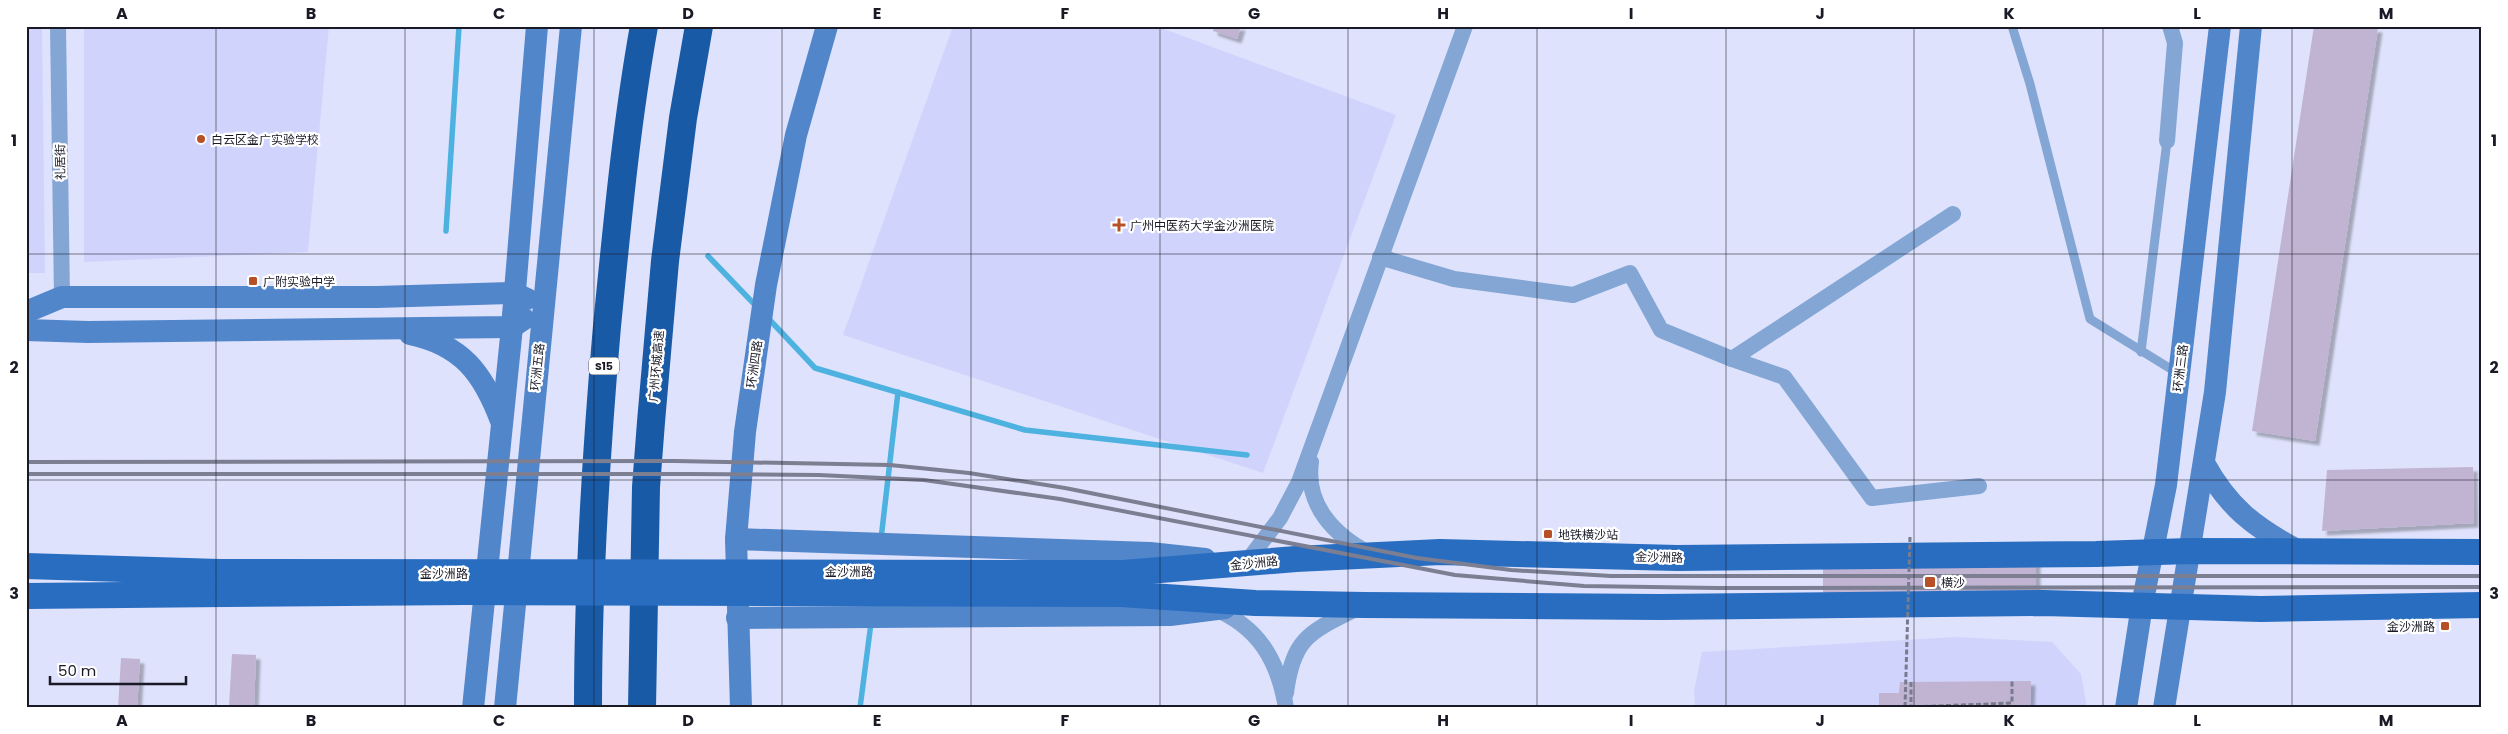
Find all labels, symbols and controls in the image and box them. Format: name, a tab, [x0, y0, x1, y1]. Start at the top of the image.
text: A	[116, 2, 128, 25]
text: B	[306, 2, 316, 25]
text: C	[493, 2, 505, 25]
text: D	[682, 2, 694, 25]
text: E	[873, 2, 881, 25]
text: F	[1061, 2, 1070, 25]
text: G	[1248, 2, 1260, 25]
text: H	[1437, 2, 1449, 25]
text: I	[1629, 2, 1633, 25]
text: J	[1815, 2, 1825, 25]
text: K	[2003, 2, 2015, 25]
text: L	[2193, 2, 2201, 25]
text: M	[2379, 2, 2393, 25]
text: 1	[11, 129, 17, 152]
text: 1	[2491, 129, 2497, 152]
place label: 白云区金广实验学校	[211, 131, 319, 148]
marker: 白云区金广实验学校	[195, 133, 207, 145]
street label: 礼居街	[51, 144, 69, 180]
place label: 广州中医药大学金沙洲医院	[1130, 217, 1274, 234]
marker: 广州中医药大学金沙洲医院	[1112, 218, 1126, 232]
place label: 广附实验中学	[263, 273, 335, 290]
marker: 广附实验中学	[247, 275, 259, 287]
street label: 广州环城高速	[644, 329, 668, 403]
street label: 环洲四路	[742, 339, 766, 389]
street label: 环洲五路	[526, 342, 548, 392]
street label: 环洲三路	[2169, 343, 2191, 393]
text: 2	[9, 356, 19, 379]
text: 2	[2489, 356, 2499, 379]
road number: S15	[589, 358, 619, 374]
place label: 地铁横沙站	[1558, 526, 1618, 543]
marker: 地铁横沙站	[1542, 528, 1554, 540]
street label: 金沙洲路	[1635, 548, 1683, 566]
street label: 金沙洲路	[1229, 552, 1279, 574]
street label: 金沙洲路	[825, 563, 873, 580]
street label: 金沙洲路	[420, 565, 468, 582]
place label: 横沙	[1941, 574, 1965, 591]
marker: 横沙	[1923, 575, 1937, 589]
text: 3	[9, 582, 19, 605]
text: 3	[2489, 582, 2499, 605]
place label: 金沙洲路	[2387, 618, 2435, 635]
marker: 金沙洲路	[2439, 620, 2451, 632]
scale bar	[50, 654, 186, 686]
text: 50 m	[58, 660, 96, 681]
text: A	[116, 709, 128, 732]
text: B	[306, 709, 316, 732]
text: C	[493, 709, 505, 732]
text: D	[682, 709, 694, 732]
text: E	[873, 709, 881, 732]
text: F	[1061, 709, 1070, 732]
text: G	[1248, 709, 1260, 732]
text: H	[1437, 709, 1449, 732]
text: I	[1629, 709, 1633, 732]
text: J	[1815, 709, 1825, 732]
text: K	[2003, 709, 2015, 732]
text: L	[2193, 709, 2201, 732]
text: M	[2379, 709, 2393, 732]

